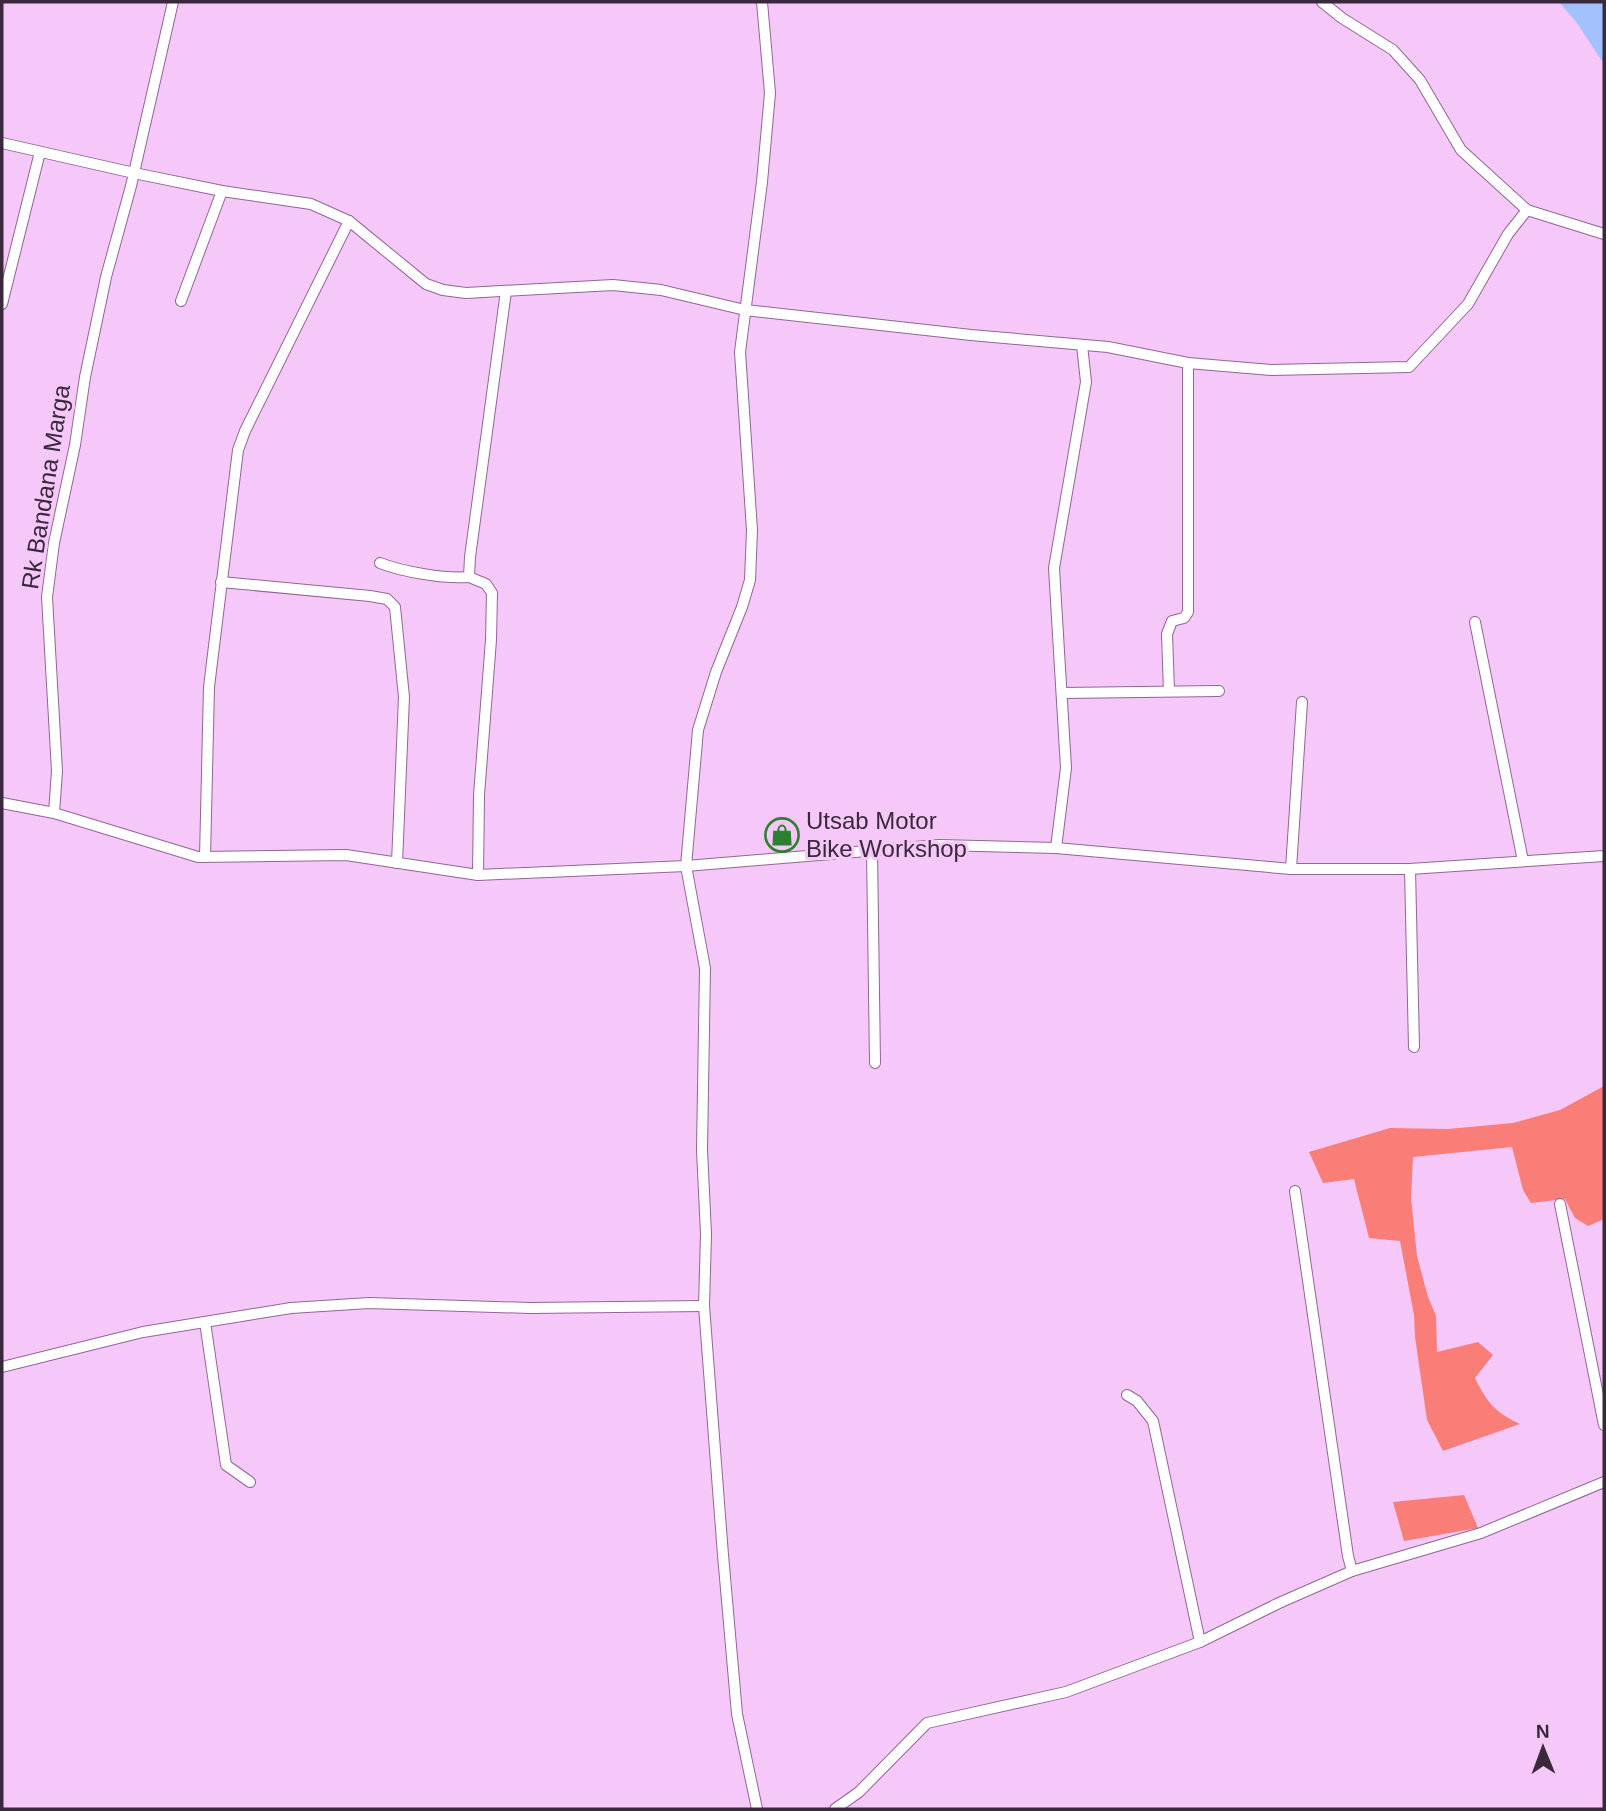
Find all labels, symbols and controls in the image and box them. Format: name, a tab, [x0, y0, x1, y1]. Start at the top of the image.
street label: Rk Bandana Marga	[16, 382, 75, 591]
place label: Utsab Motor Bike Workshop	[806, 807, 967, 862]
shop icon: Utsab Motor Bike Workshop	[763, 816, 801, 854]
north arrow	[1508, 1713, 1578, 1783]
text: N	[1536, 1721, 1550, 1742]

